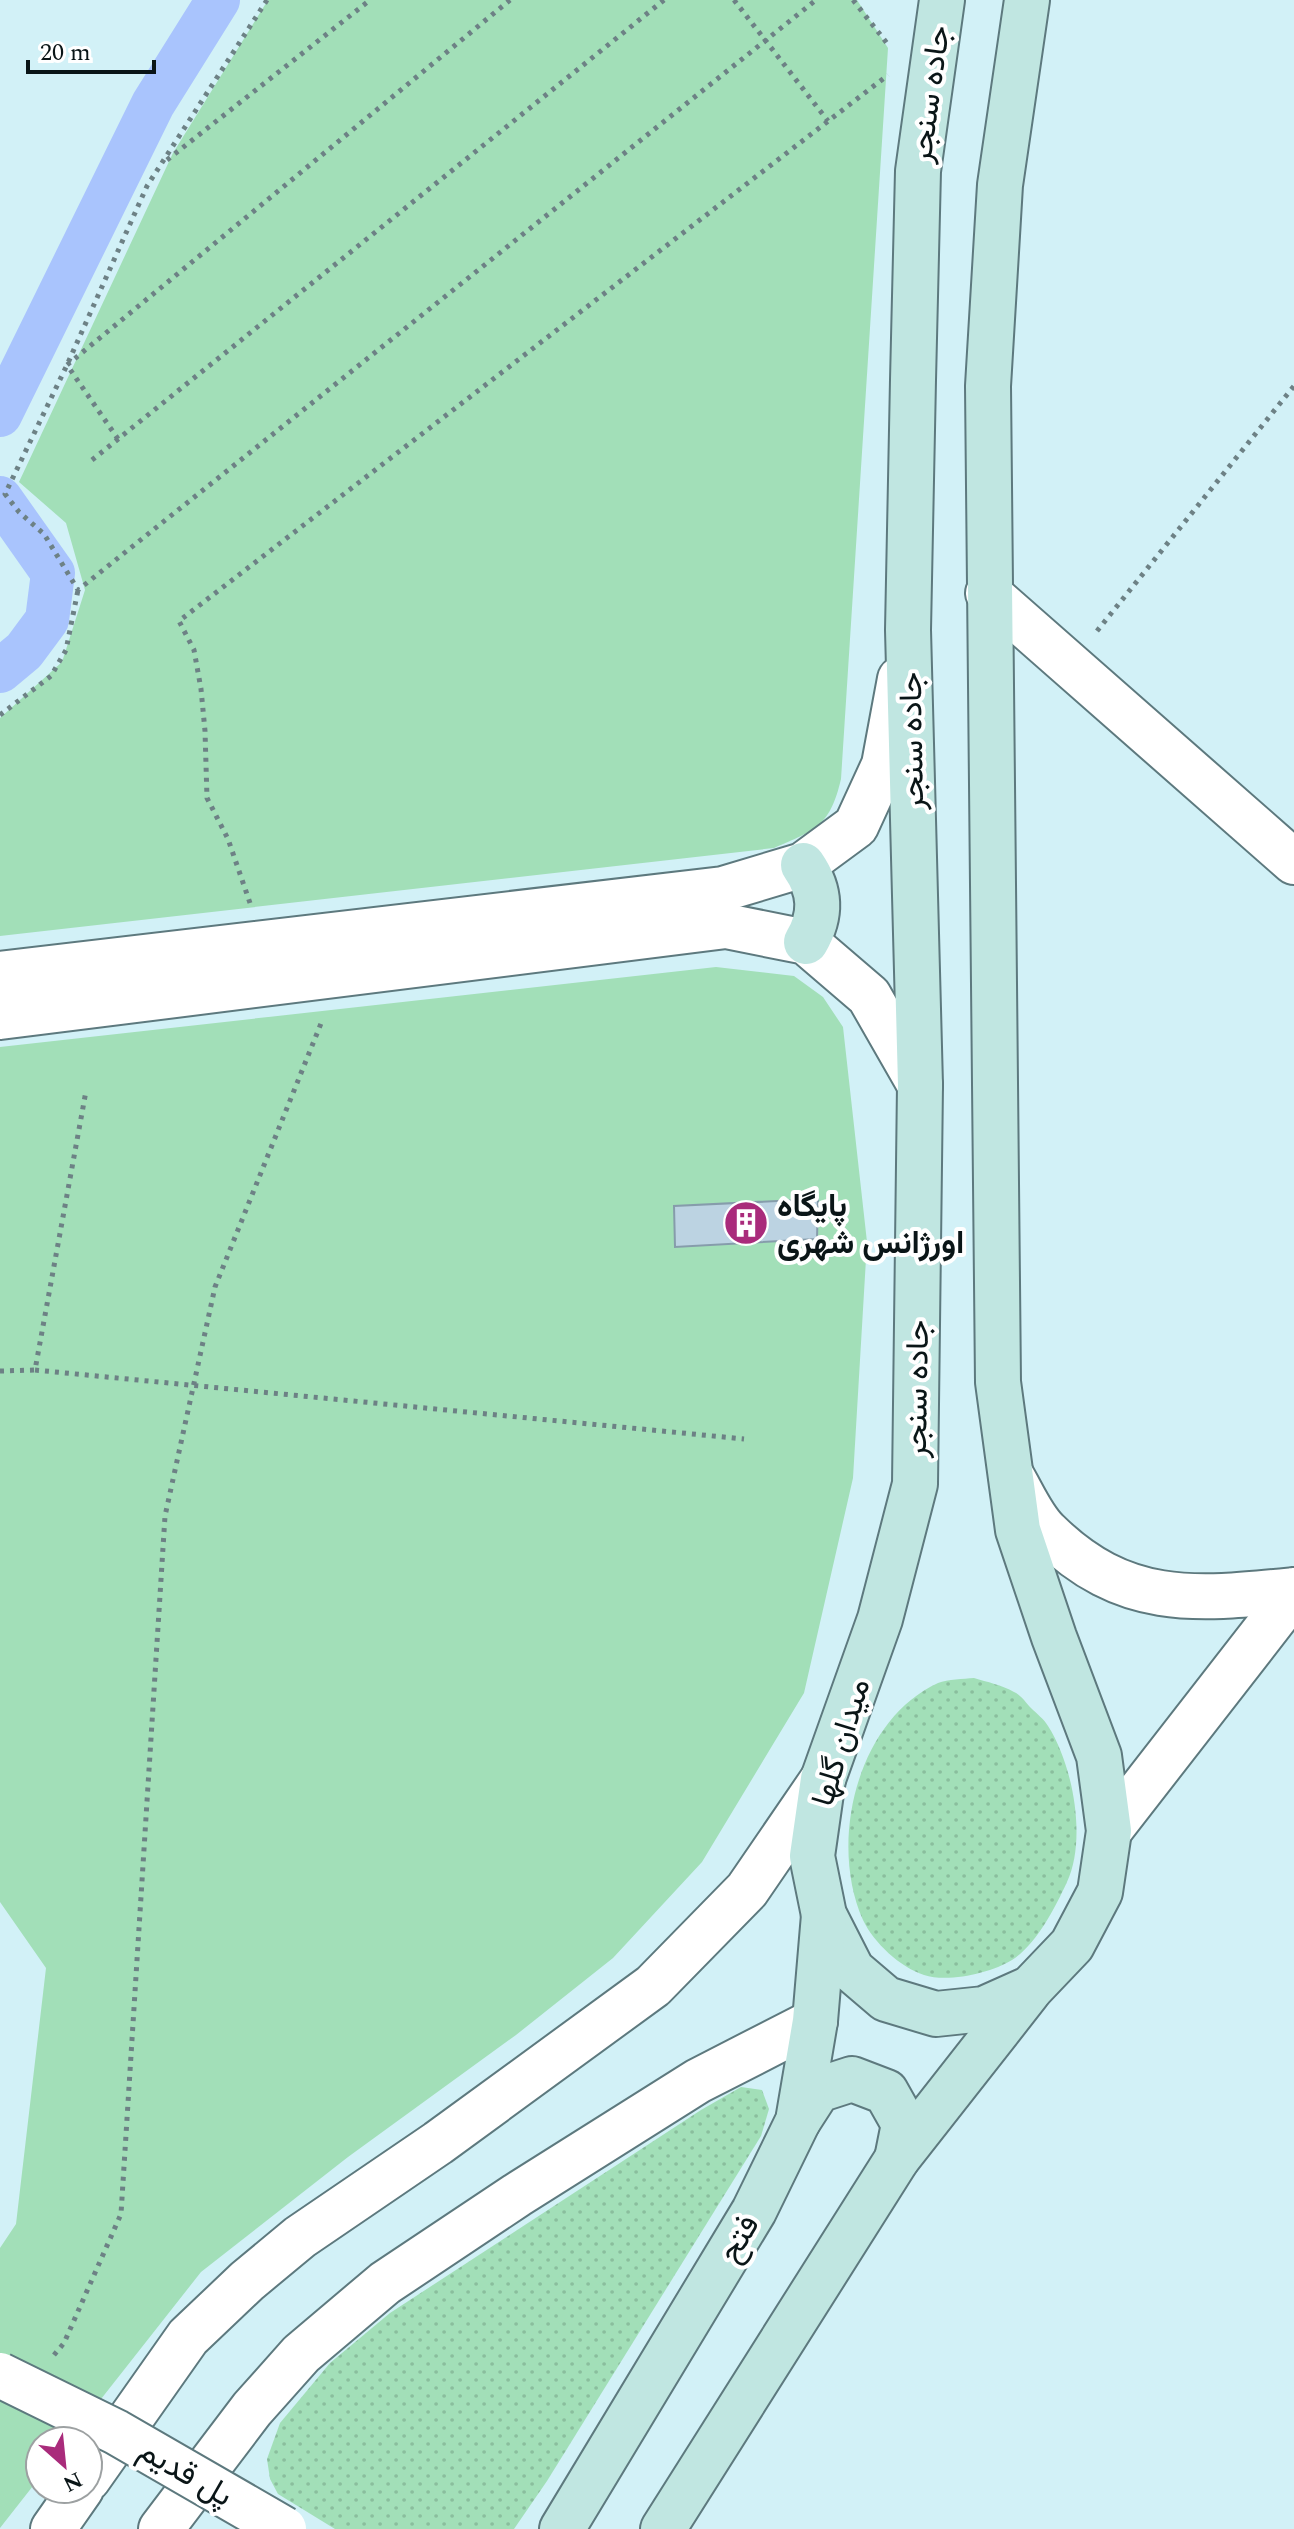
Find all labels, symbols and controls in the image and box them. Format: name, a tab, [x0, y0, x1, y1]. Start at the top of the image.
street label: جاده سنجر	[896, 22, 964, 167]
scale bar	[28, 24, 154, 74]
text: 20 m	[40, 35, 91, 71]
street label: جاده سنجر	[887, 671, 938, 812]
place label: پایگاه اورژانس شهری	[777, 1182, 964, 1268]
building icon: پایگاه اورژانس شهری	[722, 1199, 770, 1247]
street label: جاده سنجر	[892, 1319, 943, 1460]
street label: میدان گلها	[799, 1672, 884, 1812]
street label: فتح	[706, 2206, 773, 2272]
north arrow	[24, 2425, 104, 2505]
street label: پل قدیم	[129, 2426, 242, 2520]
text: N	[57, 2463, 88, 2500]

